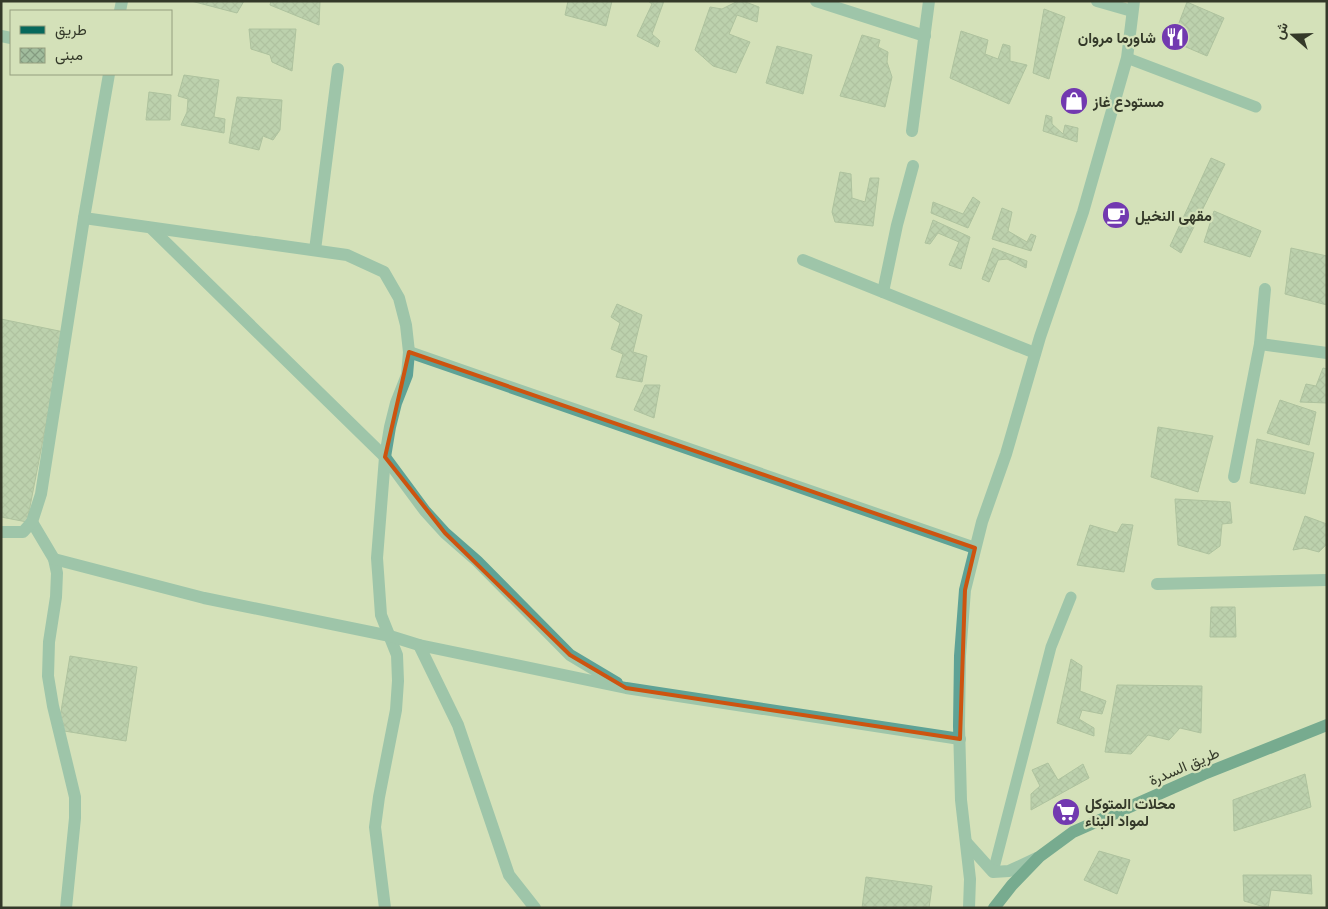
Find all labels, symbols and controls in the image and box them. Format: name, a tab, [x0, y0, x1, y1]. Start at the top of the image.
legend	[10, 10, 172, 75]
north arrow	[1268, 10, 1318, 60]
text: ش	[1269, 19, 1292, 42]
text: طريق	[55, 20, 87, 40]
restaurant icon: شاورما مروان	[1160, 22, 1190, 52]
place label: شاورما مروان	[1078, 28, 1156, 47]
text: مبنى	[55, 45, 83, 65]
shop icon: مستودع غاز	[1059, 86, 1089, 116]
place label: مستودع غاز	[1092, 92, 1164, 112]
cafe icon: مقهى النخيل	[1101, 200, 1131, 230]
place label: مقهى النخيل	[1135, 206, 1212, 225]
street label: طريق السدرة	[1146, 743, 1223, 790]
place label: محلات المتوكل لمواد البناء	[1085, 794, 1176, 830]
supermarket icon: محلات المتوكل لمواد البناء	[1051, 797, 1081, 827]

